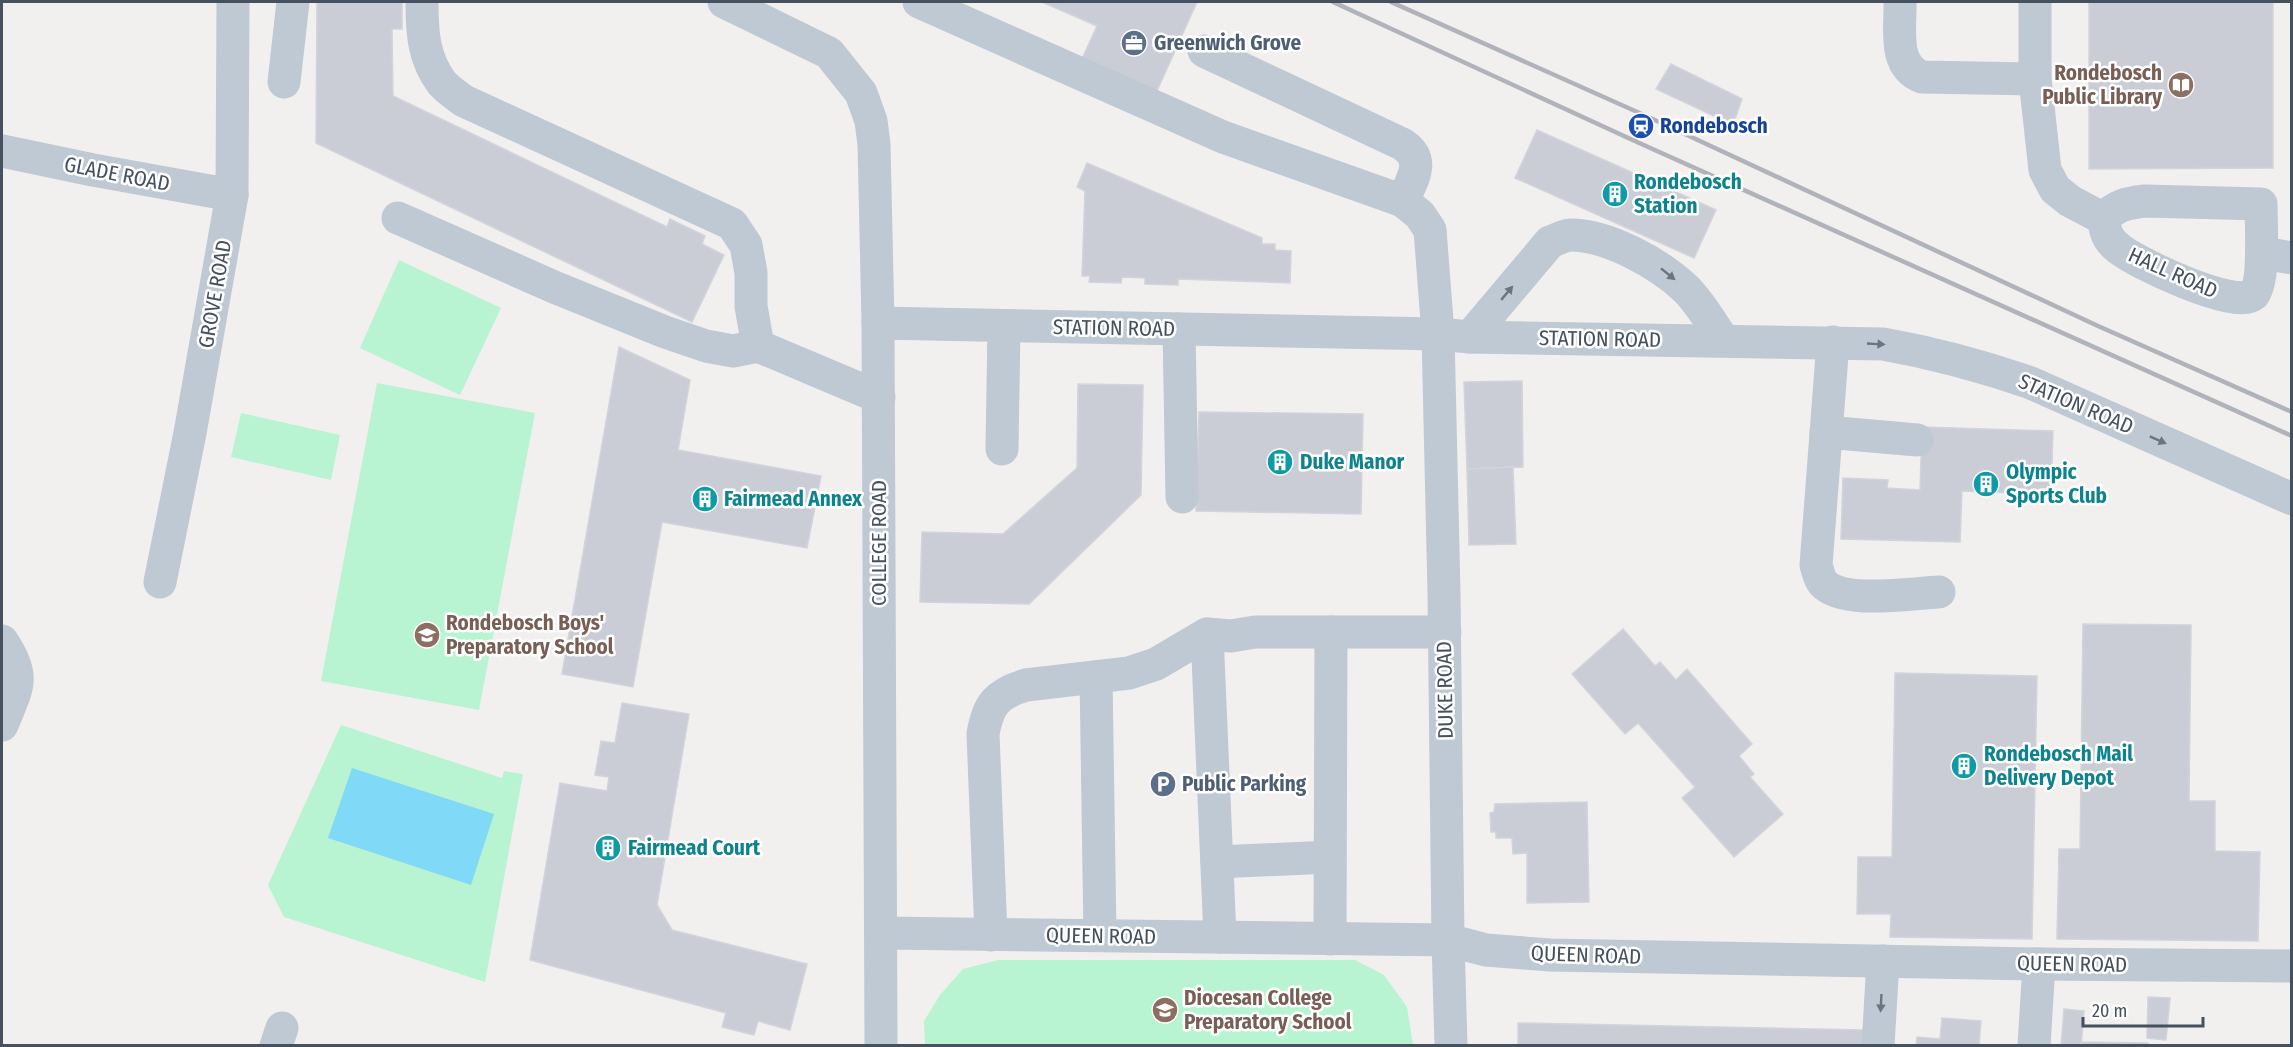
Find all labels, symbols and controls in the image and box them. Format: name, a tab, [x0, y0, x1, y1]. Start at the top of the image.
office icon: Greenwich Grove	[1119, 28, 1149, 58]
place label: Greenwich Grove	[1154, 30, 1301, 56]
place label: Rondebosch Public Library	[2042, 60, 2163, 110]
library icon: Rondebosch Public Library	[2166, 70, 2196, 100]
station icon: Rondebosch	[1626, 111, 1656, 141]
place label: Rondebosch	[1660, 113, 1768, 139]
street label: GLADE ROAD	[62, 151, 172, 197]
place label: Rondebosch Station	[1634, 169, 1742, 219]
building icon: Rondebosch Station	[1600, 179, 1630, 209]
street label: GROVE ROAD	[193, 238, 237, 350]
street label: HALL ROAD	[2124, 242, 2222, 304]
one-way arrow	[1660, 268, 1676, 281]
one-way arrow	[1500, 286, 1513, 301]
street label: STATION ROAD	[1053, 314, 1175, 342]
street label: STATION ROAD	[1539, 325, 1661, 353]
one-way arrow	[1866, 339, 1885, 348]
street label: STATION ROAD	[2015, 368, 2137, 440]
one-way arrow	[2149, 435, 2167, 445]
building icon: Duke Manor	[1265, 447, 1295, 477]
place label: Duke Manor	[1300, 449, 1405, 475]
place label: Olympic Sports Club	[2006, 459, 2107, 509]
building icon: Olympic Sports Club	[1971, 469, 2001, 499]
street label: COLLEGE ROAD	[866, 480, 892, 606]
building icon: Fairmead Annex	[690, 484, 720, 514]
place label: Fairmead Annex	[724, 486, 863, 512]
place label: Rondebosch Boys' Preparatory School	[446, 610, 614, 660]
school or university icon: Rondebosch Boys' Preparatory School	[412, 620, 442, 650]
street label: DUKE ROAD	[1431, 641, 1459, 739]
place label: Rondebosch Mail Delivery Depot	[1984, 741, 2133, 791]
building icon: Rondebosch Mail Delivery Depot	[1949, 751, 1979, 781]
parking icon: Public Parking	[1148, 769, 1178, 799]
place label: Public Parking	[1182, 771, 1307, 797]
building icon: Fairmead Court	[593, 833, 623, 863]
place label: Fairmead Court	[628, 835, 761, 861]
street label: QUEEN ROAD	[1046, 922, 1156, 950]
street label: QUEEN ROAD	[1530, 940, 1642, 970]
street label: QUEEN ROAD	[2017, 950, 2127, 978]
place label: Diocesan College Preparatory School	[1184, 985, 1352, 1035]
scale bar	[2083, 990, 2203, 1028]
one-way arrow	[1876, 994, 1885, 1013]
school or university icon: Diocesan College Preparatory School	[1150, 995, 1180, 1025]
text: 20 m	[2092, 1000, 2127, 1022]

